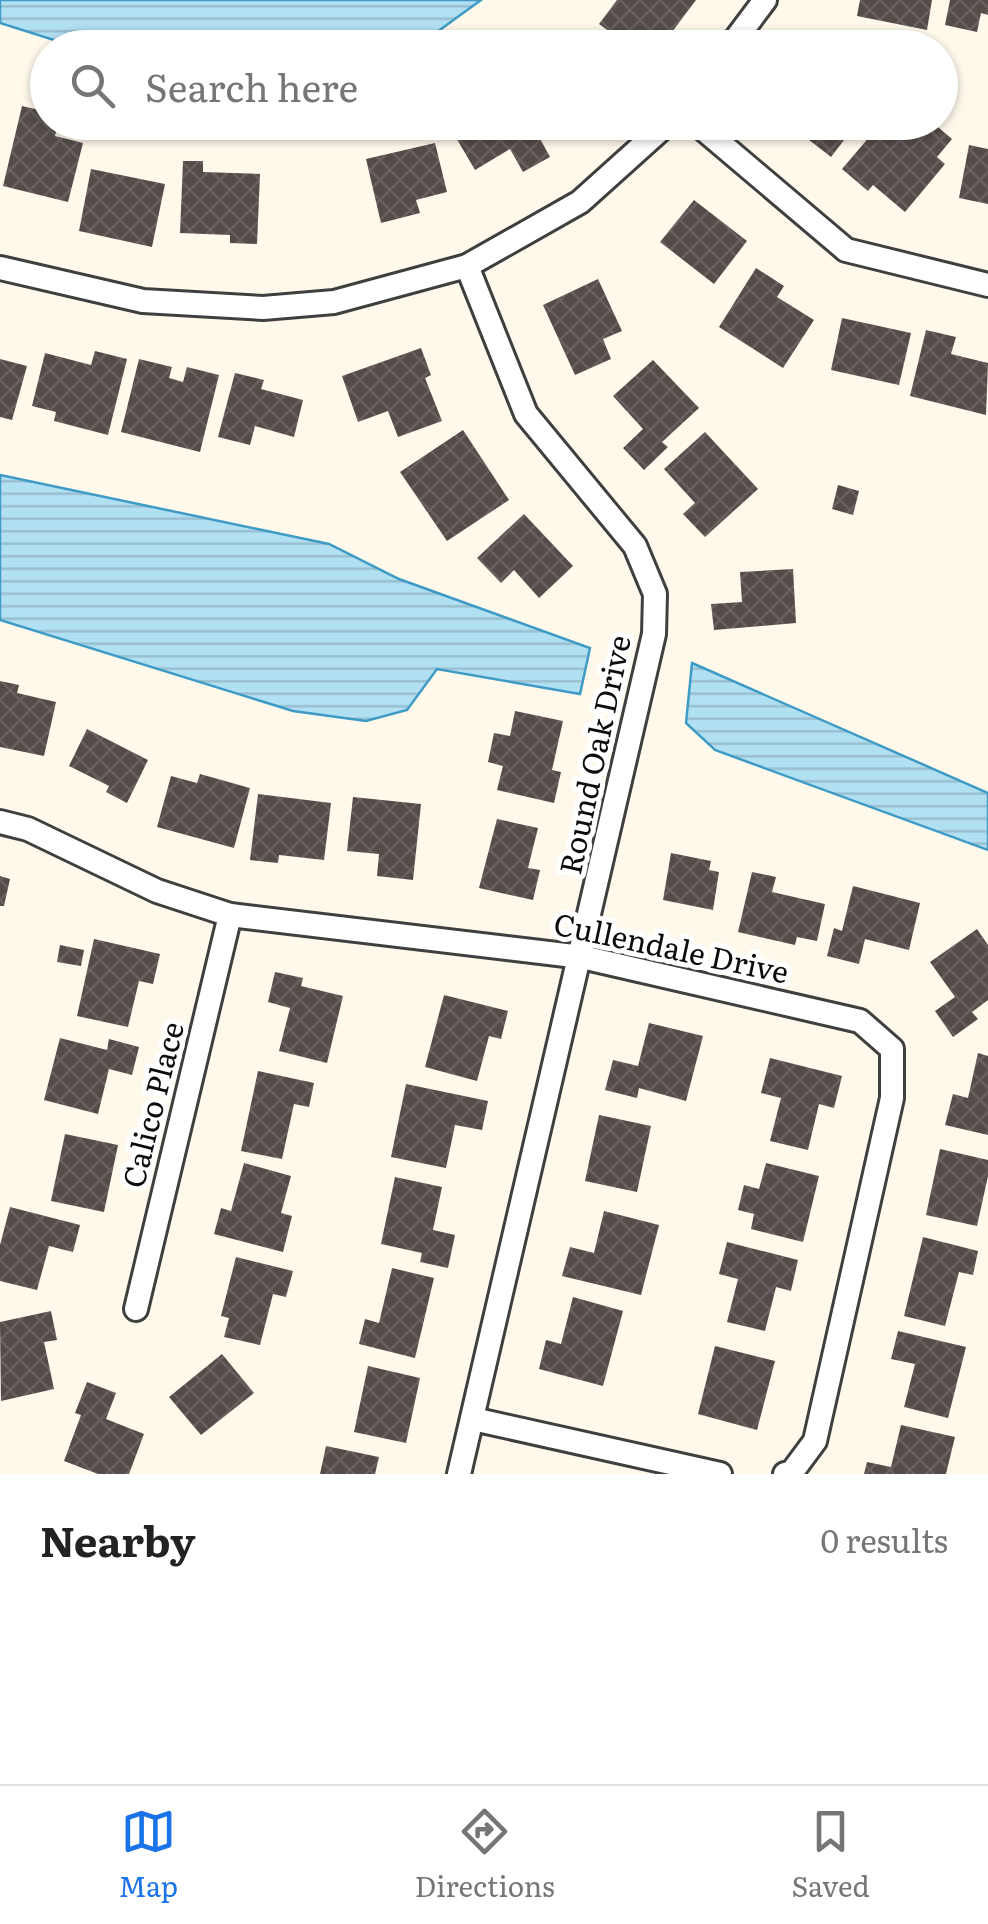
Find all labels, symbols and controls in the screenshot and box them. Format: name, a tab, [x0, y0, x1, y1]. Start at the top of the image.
search box	[30, 30, 958, 140]
text: Search here	[145, 57, 358, 114]
icon: search	[65, 58, 120, 113]
street label: Round Oak Drive	[546, 631, 640, 878]
street label: Cullendale Drive	[550, 900, 793, 992]
street label: Calico Place	[109, 1017, 193, 1192]
text: Nearby	[40, 1508, 196, 1570]
text: 0 results	[820, 1515, 948, 1563]
tab: Map	[118, 1804, 178, 1906]
tab: Directions	[415, 1804, 555, 1906]
tab: Saved	[792, 1804, 870, 1906]

